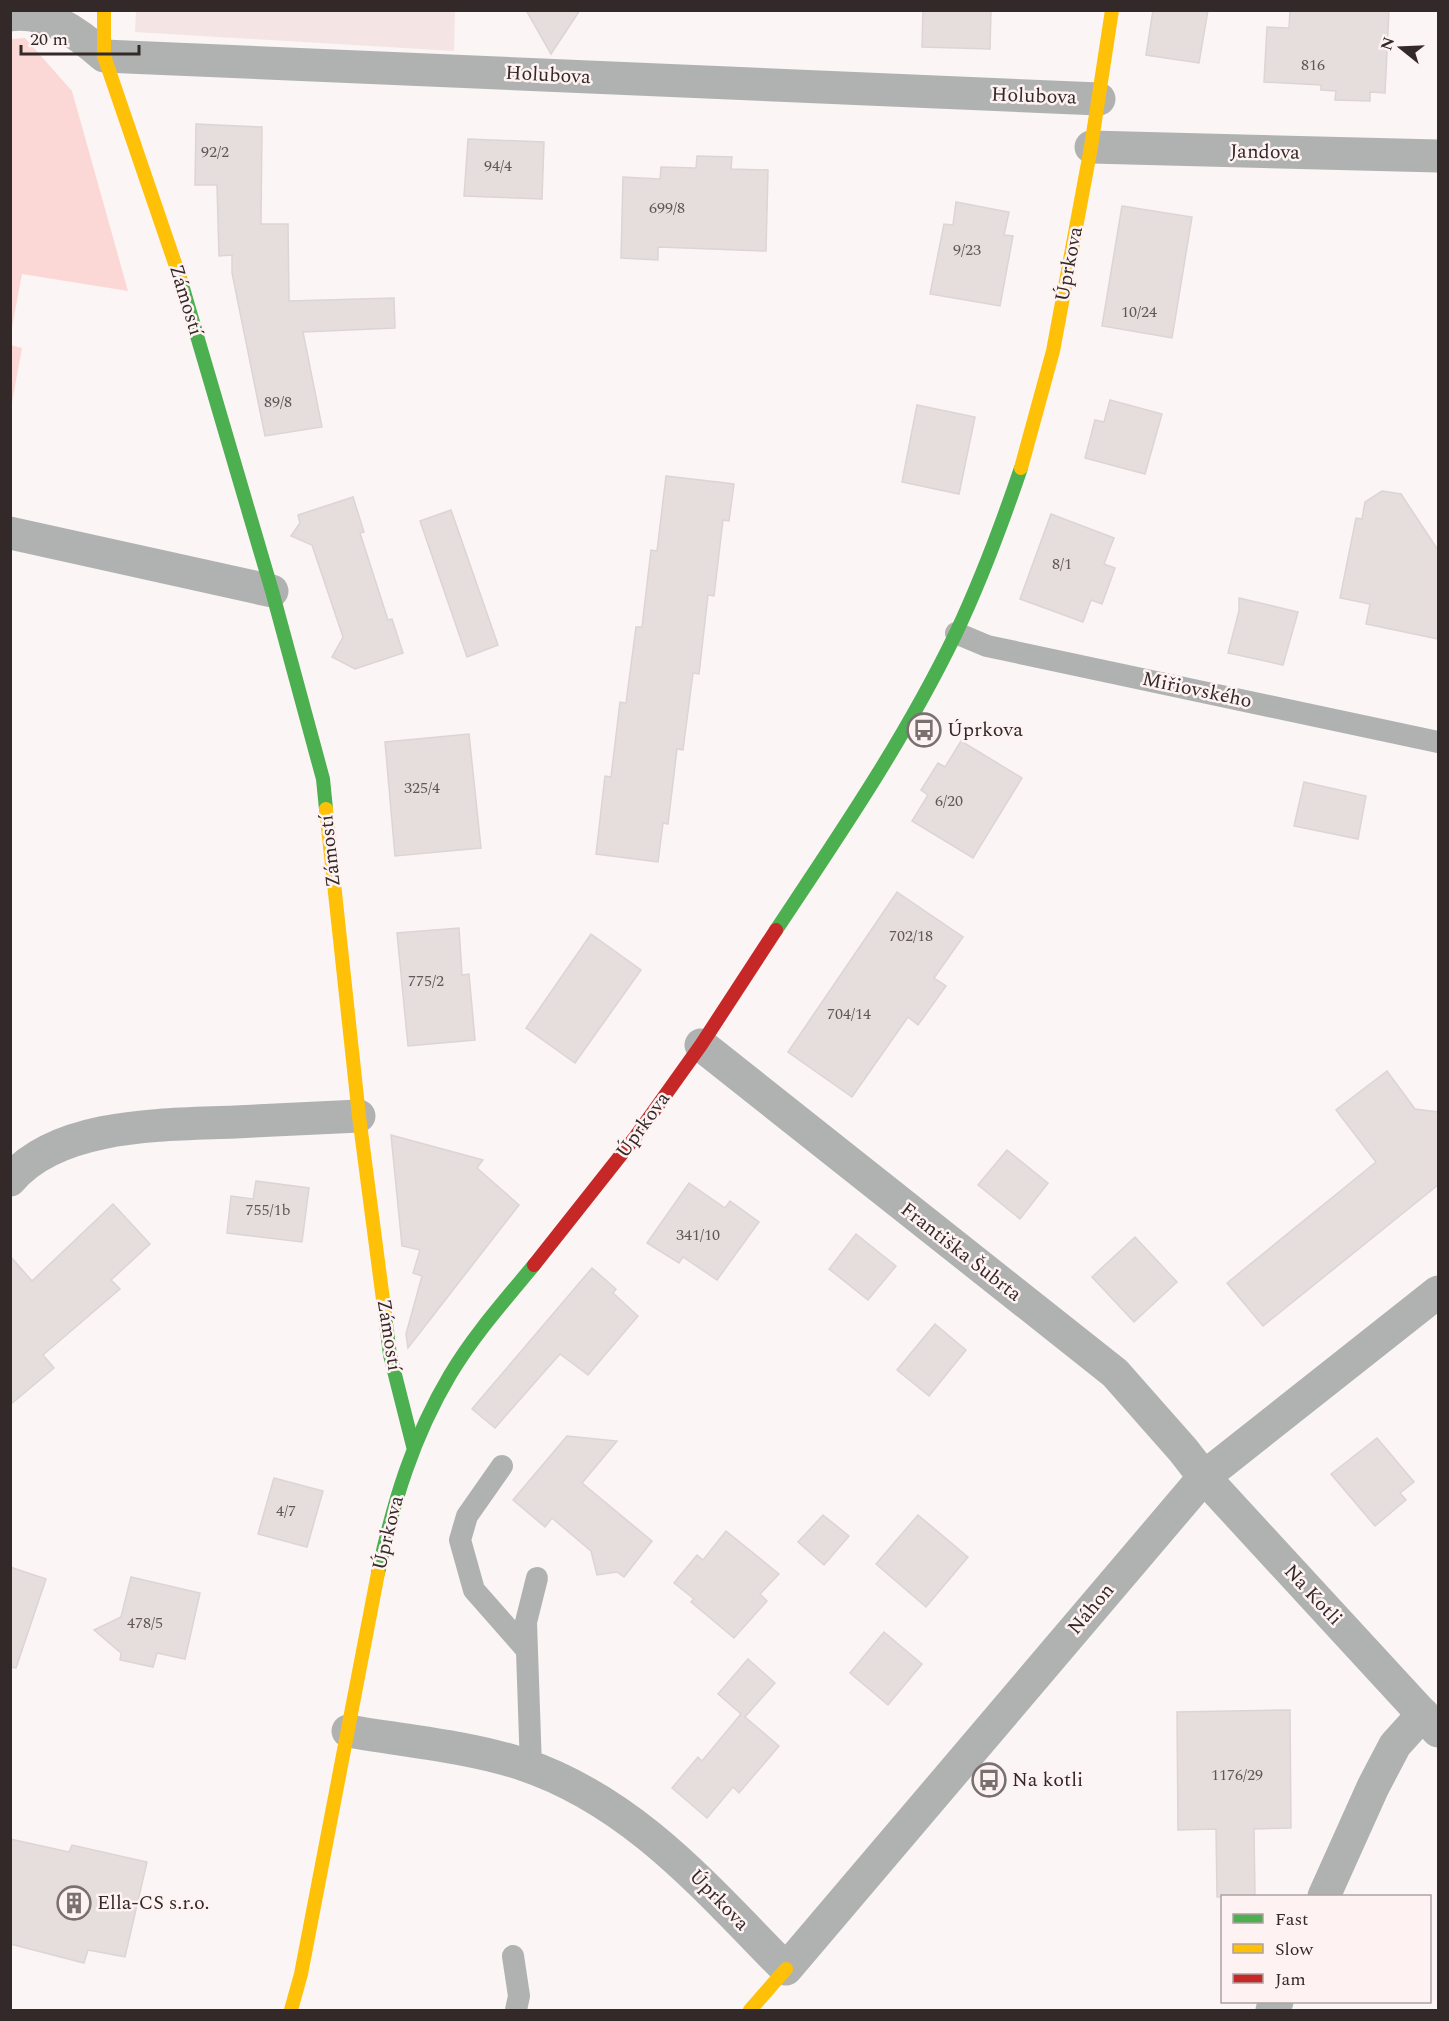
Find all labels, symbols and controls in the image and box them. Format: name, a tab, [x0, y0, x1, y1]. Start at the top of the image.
scale bar	[21, 18, 140, 56]
north arrow	[1371, 18, 1431, 78]
text: 20 m	[30, 26, 68, 53]
text: N	[1374, 34, 1401, 54]
house number: 816	[1301, 53, 1325, 77]
street label: Holubova	[504, 58, 592, 92]
street label: Holubova	[991, 80, 1078, 112]
street label: Jandova	[1230, 136, 1300, 168]
house number: 92/2	[201, 140, 229, 164]
house number: 94/4	[484, 154, 512, 178]
house number: 699/8	[649, 196, 685, 220]
street label: Úprkova	[1047, 224, 1091, 304]
house number: 9/23	[953, 238, 981, 262]
street label: Zámostí	[161, 261, 211, 340]
house number: 10/24	[1121, 300, 1157, 324]
house number: 89/8	[264, 390, 292, 414]
house number: 8/1	[1052, 552, 1072, 576]
street label: Miřiovského	[1139, 664, 1255, 716]
bus stop icon: Úprkova	[906, 712, 942, 748]
place label: Úprkova	[947, 715, 1023, 745]
house number: 325/4	[404, 776, 440, 800]
house number: 6/20	[935, 789, 963, 813]
street label: Zámostí	[311, 813, 349, 889]
house number: 702/18	[889, 924, 933, 948]
house number: 775/2	[408, 969, 444, 993]
house number: 704/14	[827, 1002, 871, 1026]
street label: Úprkova	[609, 1085, 678, 1165]
street label: Františka Šubrta	[894, 1195, 1028, 1309]
house number: 755/1b	[246, 1198, 291, 1222]
house number: 341/10	[676, 1223, 720, 1247]
street label: Zámostí	[369, 1297, 410, 1374]
street label: Úprkova	[364, 1492, 412, 1574]
house number: 4/7	[276, 1499, 296, 1523]
street label: Na Kotli	[1277, 1558, 1349, 1632]
street label: Náhon	[1060, 1577, 1122, 1641]
house number: 478/5	[127, 1611, 163, 1635]
bus stop icon: Na kotli	[971, 1762, 1007, 1798]
house number: 1176/29	[1211, 1763, 1263, 1787]
place label: Na kotli	[1012, 1765, 1083, 1795]
street label: Úprkova	[682, 1862, 756, 1938]
building icon: Ella-CS s.r.o.	[56, 1885, 92, 1921]
place label: Ella-CS s.r.o.	[97, 1888, 210, 1918]
legend	[1221, 1895, 1431, 2003]
text: Fast	[1275, 1906, 1308, 1933]
text: Slow	[1275, 1936, 1314, 1963]
text: Jam	[1275, 1966, 1306, 1993]

